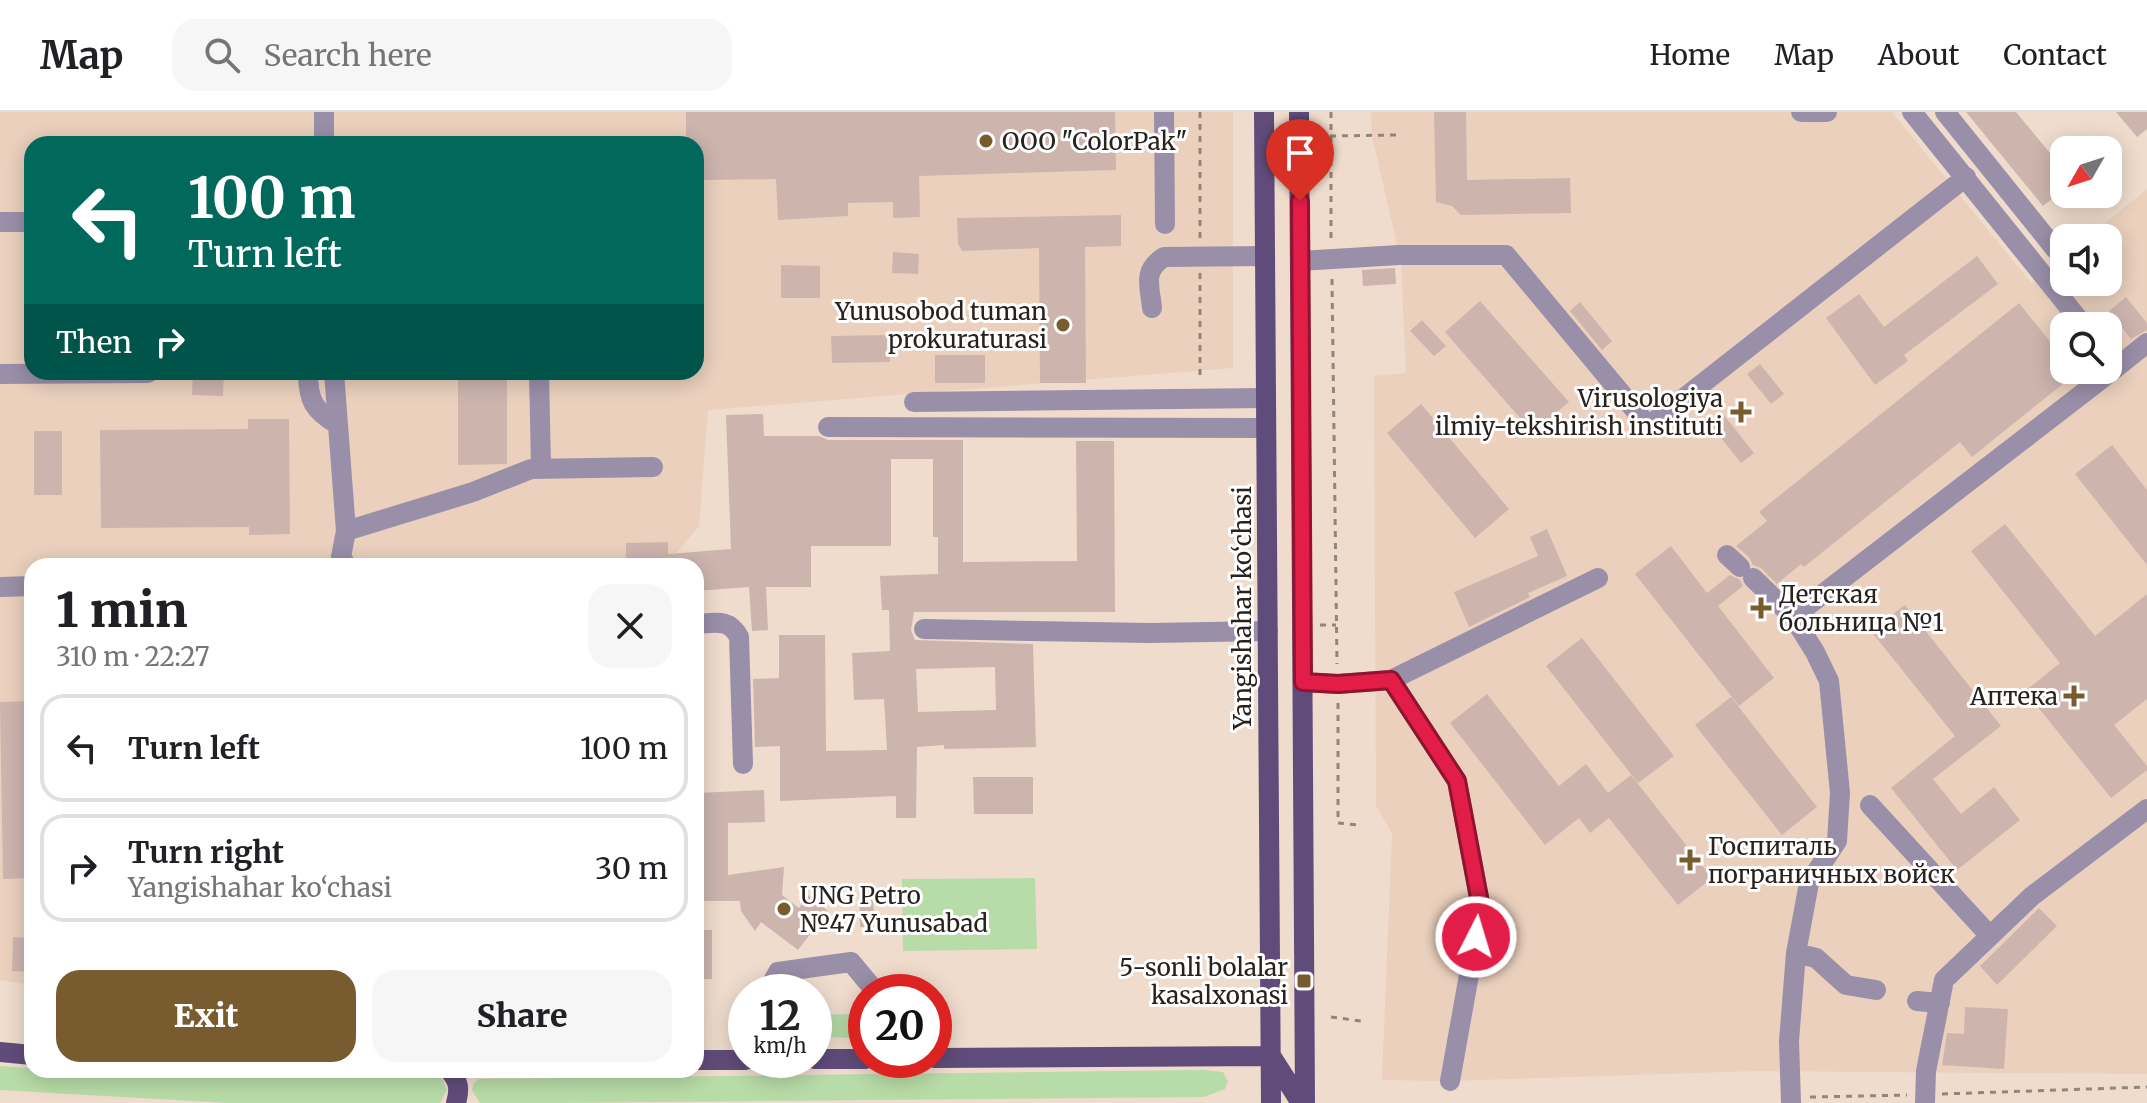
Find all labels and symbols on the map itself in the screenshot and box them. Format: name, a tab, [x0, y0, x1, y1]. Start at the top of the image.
pin	[1266, 119, 1334, 201]
place label: OOO "ColorPak"	[1002, 126, 1187, 157]
marker: OOO "ColorPak"	[977, 132, 995, 150]
north arrow	[2050, 136, 2122, 208]
place label: Yunusobod tuman prokuraturasi	[834, 296, 1047, 355]
marker: Yunusobod tuman prokuraturasi	[1054, 316, 1072, 334]
place label: Virusologiya ilmiy-tekshirish instituti	[1435, 383, 1723, 442]
marker: Virusologiya ilmiy-tekshirish instituti	[1730, 401, 1752, 423]
street label: Yangishahar ko‘chasi	[1227, 486, 1258, 731]
place label: Детская больница №1	[1779, 579, 1944, 638]
marker: Детская больница №1	[1750, 597, 1772, 619]
place label: Аптека	[1969, 681, 2058, 712]
marker: Аптека	[2065, 687, 2083, 705]
place label: Госпиталь пограничных войск	[1708, 831, 1955, 890]
marker: Госпиталь пограничных войск	[1679, 849, 1701, 871]
place label: UNG Petro №47 Yunusabad	[800, 880, 988, 939]
position arrow	[1434, 895, 1518, 979]
marker: UNG Petro №47 Yunusabad	[775, 900, 793, 918]
place label: 5-sonli bolalar kasalxonasi	[1119, 952, 1288, 1011]
marker: 5-sonli bolalar kasalxonasi	[1295, 972, 1313, 990]
speed limit sign: 20	[848, 974, 952, 1078]

